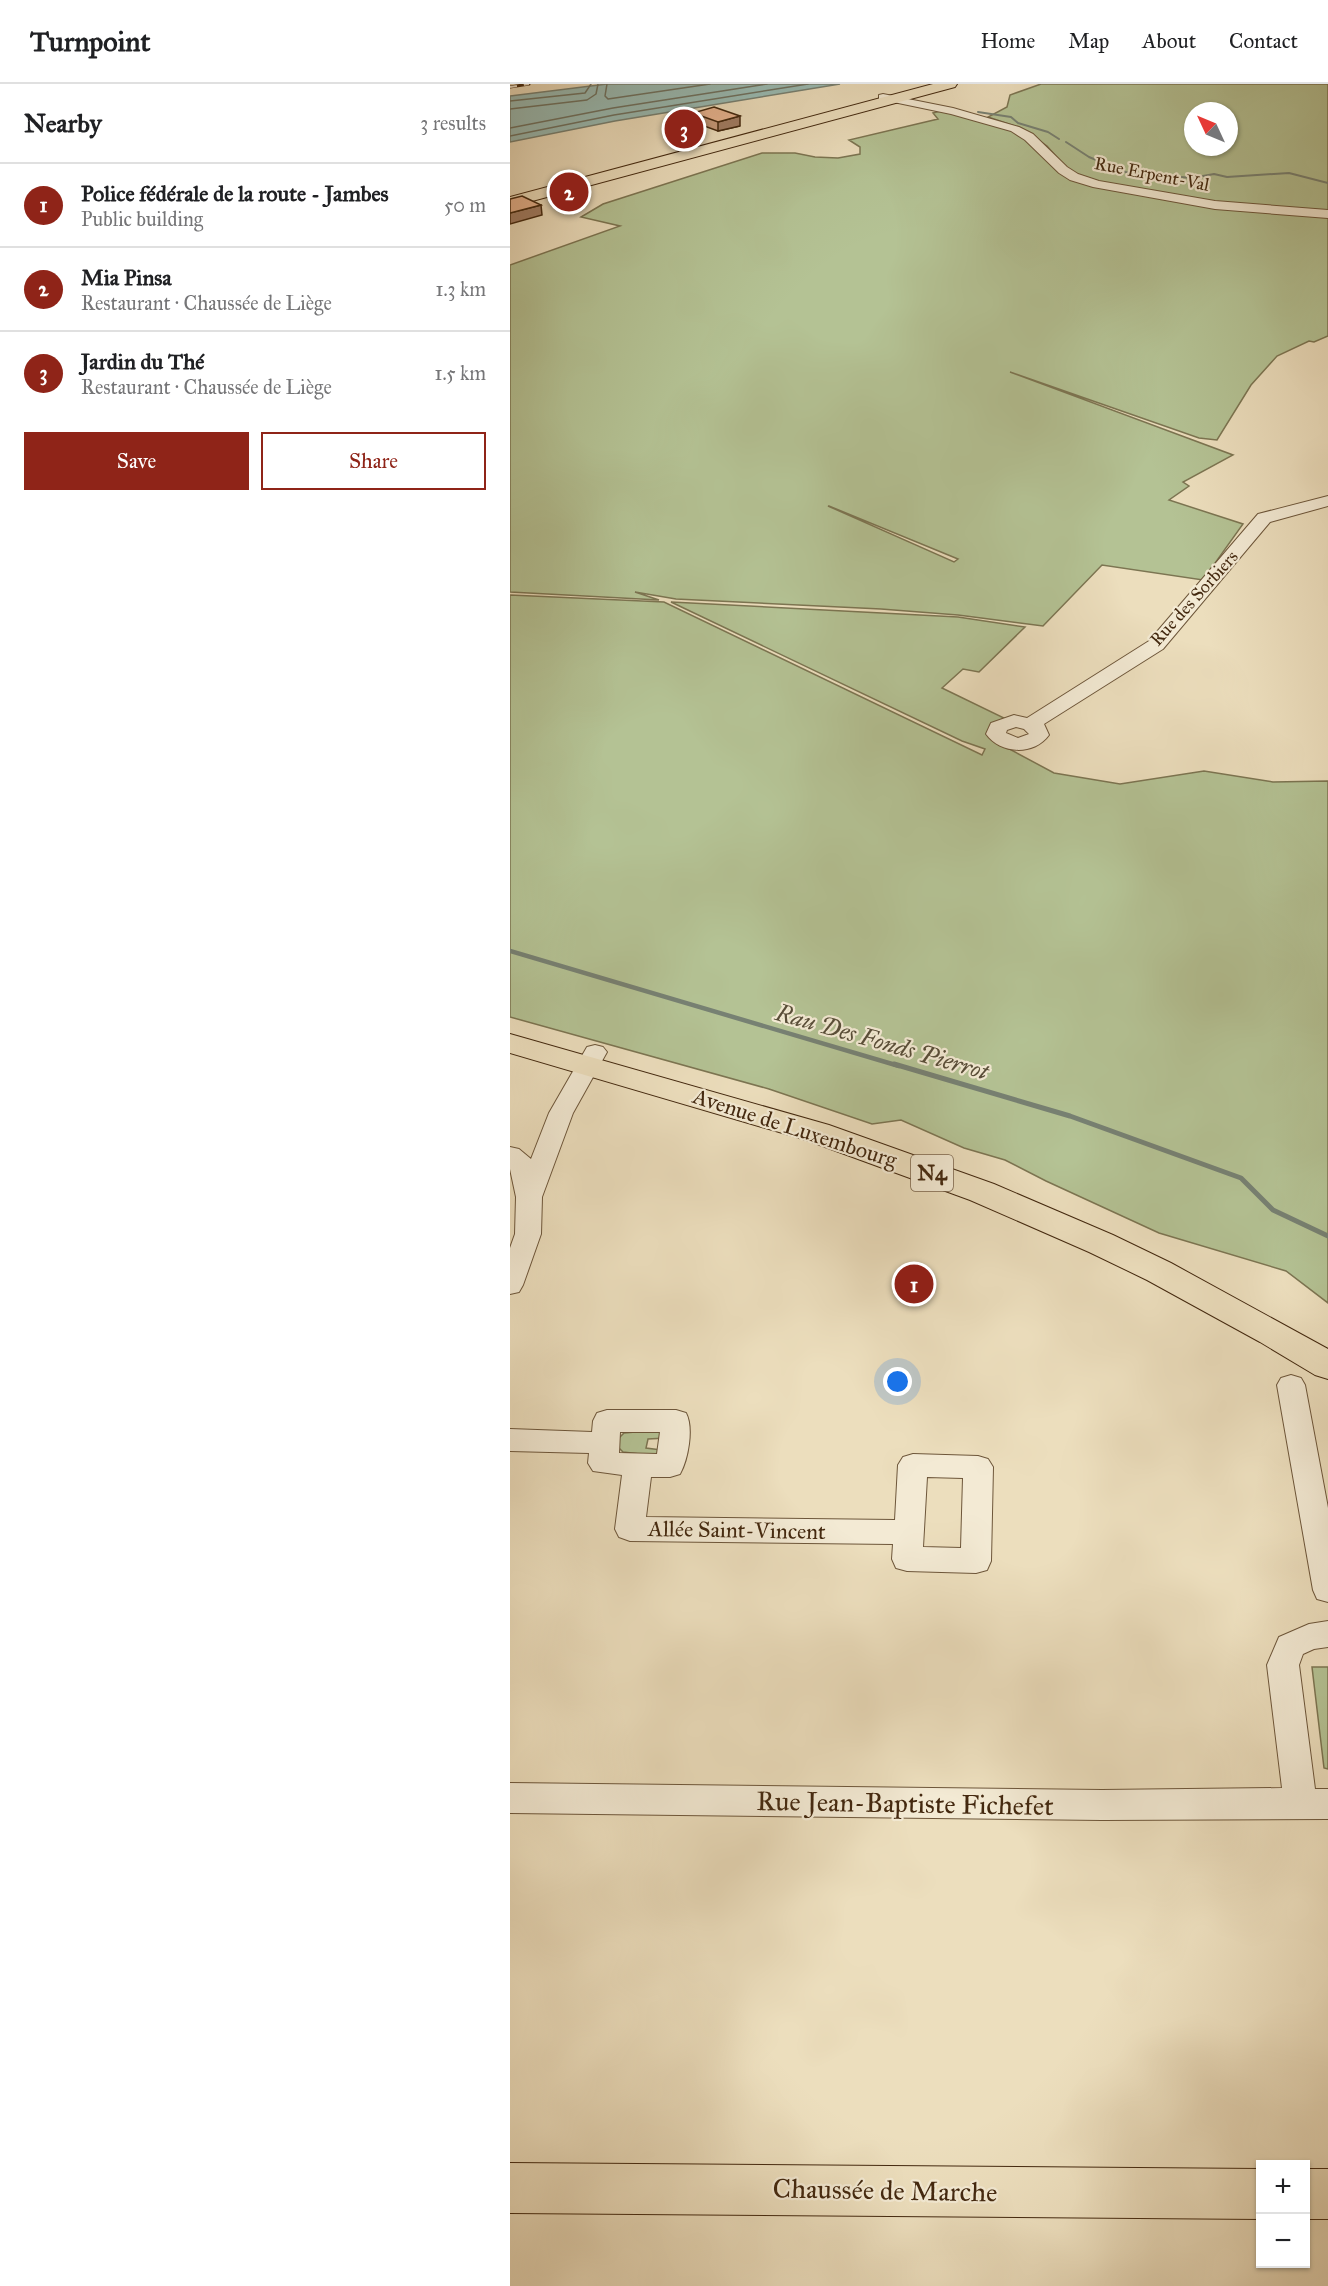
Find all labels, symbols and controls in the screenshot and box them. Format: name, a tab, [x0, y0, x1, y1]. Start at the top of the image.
text: Turnpoint	[30, 24, 150, 59]
text: Home	[980, 28, 1035, 54]
text: Map	[1068, 28, 1109, 54]
text: About	[1142, 28, 1196, 54]
text: Contact	[1229, 28, 1298, 54]
north arrow	[1184, 102, 1238, 156]
pin: 3	[664, 106, 704, 152]
text: Nearby	[24, 107, 102, 139]
text: 3 results	[420, 111, 486, 135]
street label: Rue Erpent-Val	[1093, 152, 1211, 196]
pin: 2	[550, 170, 588, 214]
text: Police fédérale de la route - Jambes	[81, 180, 389, 207]
text: 1	[40, 193, 47, 217]
text: 50 m	[444, 193, 486, 217]
text: Public building	[81, 207, 203, 231]
text: Mia Pinsa	[81, 264, 172, 291]
text: 2	[39, 277, 48, 301]
text: 1.3 km	[436, 277, 486, 301]
text: Restaurant · Chaussée de Liège	[81, 291, 332, 315]
text: Jardin du Thé	[81, 348, 204, 375]
text: 3	[40, 361, 48, 385]
text: 1.5 km	[435, 361, 486, 385]
text: Restaurant · Chaussée de Liège	[81, 375, 332, 399]
button: Save	[24, 432, 249, 490]
button: Share	[261, 432, 486, 490]
street label: Rue des Sorbiers	[1145, 546, 1243, 650]
water label: Rau Des Fonds Pierrot	[771, 997, 993, 1087]
street label: Avenue de Luxembourg	[689, 1082, 901, 1174]
road number: N4	[911, 1155, 953, 1191]
pin: 1	[894, 1262, 934, 1306]
your location	[883, 1367, 912, 1396]
street label: Allée Saint-Vincent	[647, 1515, 826, 1545]
street label: Rue Jean-Baptiste Fichefet	[756, 1784, 1054, 1822]
map controls	[1256, 2160, 1310, 2268]
button: +	[1256, 2160, 1310, 2214]
street label: Chaussée de Marche	[772, 2172, 998, 2208]
button: −	[1256, 2214, 1310, 2268]

